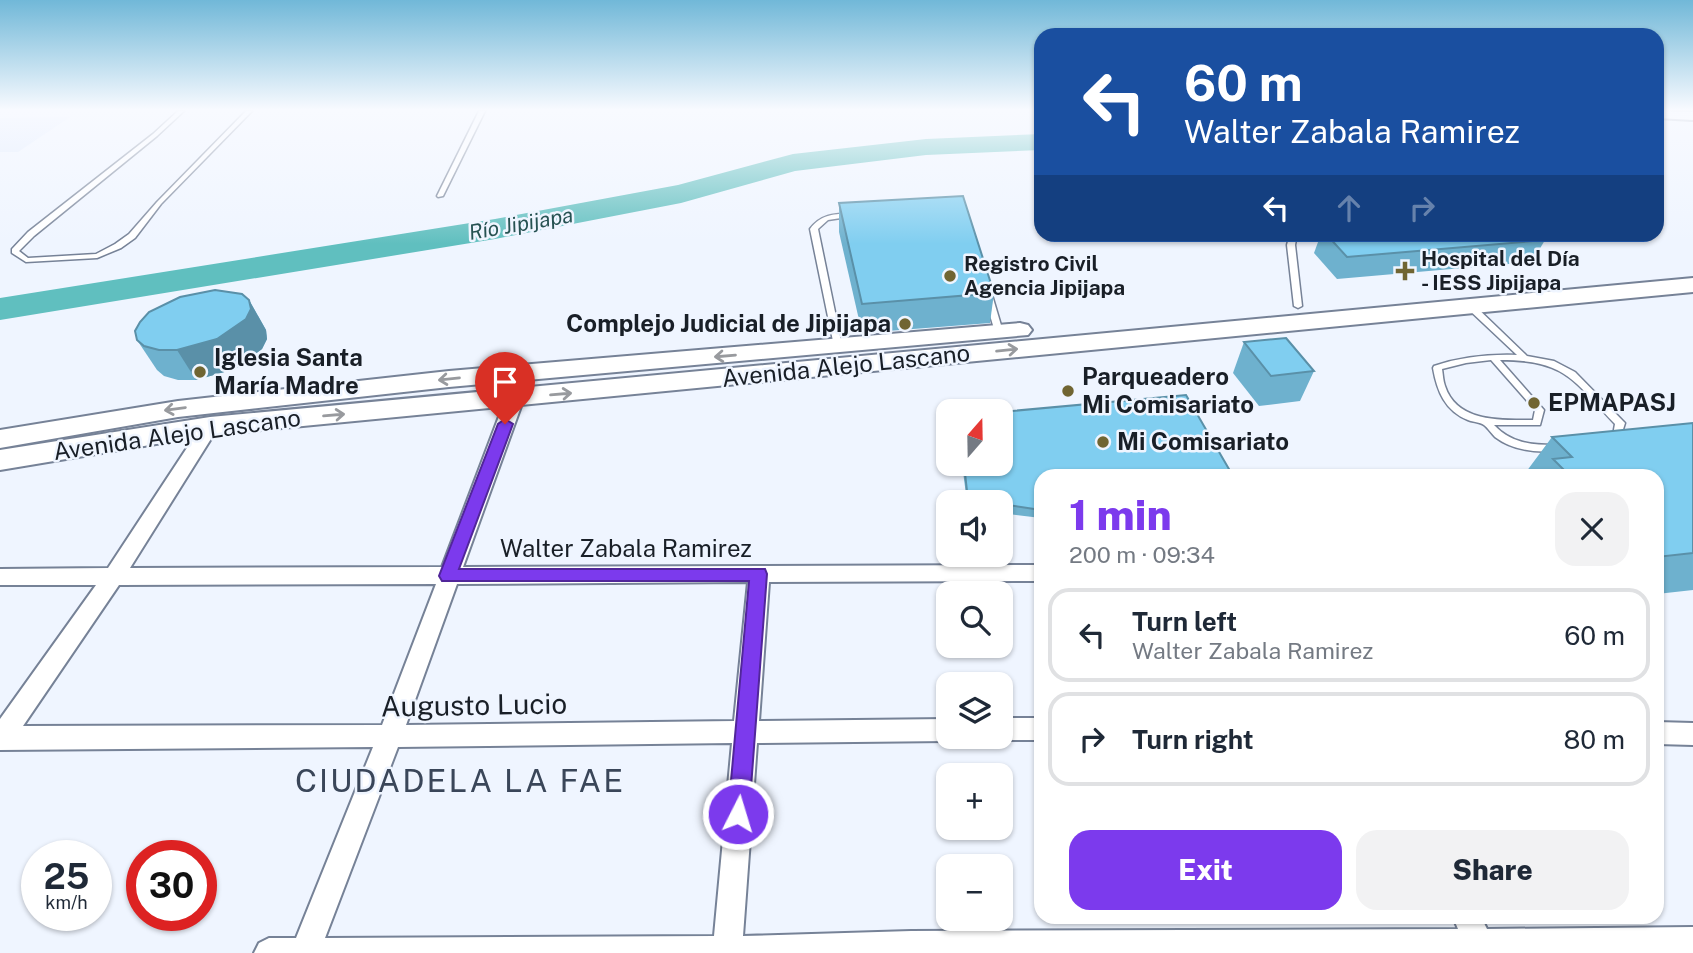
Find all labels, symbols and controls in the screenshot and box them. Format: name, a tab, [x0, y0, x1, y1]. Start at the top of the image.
text: 60 m	[1184, 54, 1303, 112]
icon: left	[1069, 56, 1160, 147]
text: Walter Zabala Ramirez	[1184, 113, 1520, 150]
icon: left	[1257, 189, 1295, 227]
icon: ahead	[1330, 189, 1368, 227]
icon: right	[1403, 189, 1441, 227]
water label: Río Jipijapa	[467, 202, 575, 245]
place label: Hospital del Día - IESS Jipijapa	[1421, 246, 1580, 295]
place label: Registro Civil Agencia Jipijapa	[964, 251, 1125, 300]
marker: Hospital del Día - IESS Jipijapa	[1395, 261, 1415, 281]
marker: Registro Civil Agencia Jipijapa	[942, 268, 958, 284]
place label: Complejo Judicial de Jipijapa	[566, 309, 891, 337]
marker: Complejo Judicial de Jipijapa	[897, 316, 913, 332]
street label: Avenida Alejo Lascano	[720, 338, 971, 392]
place label: Iglesia Santa María Madre	[214, 343, 363, 399]
one-way arrow	[995, 344, 1018, 357]
one-way arrow	[714, 350, 737, 363]
pin	[475, 352, 535, 424]
place label: Parqueadero Mi Comisariato	[1082, 362, 1254, 418]
icon: arrive	[486, 363, 524, 401]
marker: Iglesia Santa María Madre	[192, 364, 208, 380]
one-way arrow	[438, 373, 461, 386]
marker: Parqueadero Mi Comisariato	[1060, 383, 1076, 399]
one-way arrow	[549, 387, 572, 400]
place label: EPMAPASJ	[1548, 388, 1676, 416]
marker: EPMAPASJ	[1526, 395, 1542, 411]
north arrow	[936, 399, 1013, 476]
map controls	[936, 399, 1013, 931]
street label: Avenida Alejo Lascano	[51, 403, 302, 465]
one-way arrow	[164, 403, 186, 416]
one-way arrow	[323, 408, 345, 421]
place label: Mi Comisariato	[1117, 427, 1289, 455]
marker: Mi Comisariato	[1095, 434, 1111, 450]
button: sound	[936, 490, 1013, 567]
text: 1 min	[1069, 490, 1172, 539]
button: close	[1555, 492, 1629, 566]
street label: Walter Zabala Ramirez	[500, 534, 752, 562]
text: 200 m · 09:34	[1069, 541, 1215, 568]
button: search	[936, 581, 1013, 658]
text: Turn left	[1132, 606, 1237, 637]
icon: left	[1073, 616, 1111, 654]
text: 60 m	[1564, 620, 1625, 651]
text: Walter Zabala Ramirez	[1132, 637, 1373, 664]
button: layers	[936, 672, 1013, 749]
street label: Augusto Lucio	[381, 686, 567, 723]
icon: right	[1073, 720, 1111, 758]
text: Turn right	[1132, 724, 1254, 755]
text: 80 m	[1564, 724, 1625, 755]
district label: CIUDADELA LA FAE	[295, 762, 625, 799]
button: +	[936, 763, 1013, 840]
position arrow	[701, 777, 775, 851]
button: Exit	[1069, 830, 1342, 910]
button: Share	[1356, 830, 1629, 910]
speed limit sign: 30	[126, 840, 217, 931]
button: −	[936, 854, 1013, 931]
text: 25	[44, 856, 89, 897]
text: km/h	[45, 892, 88, 913]

